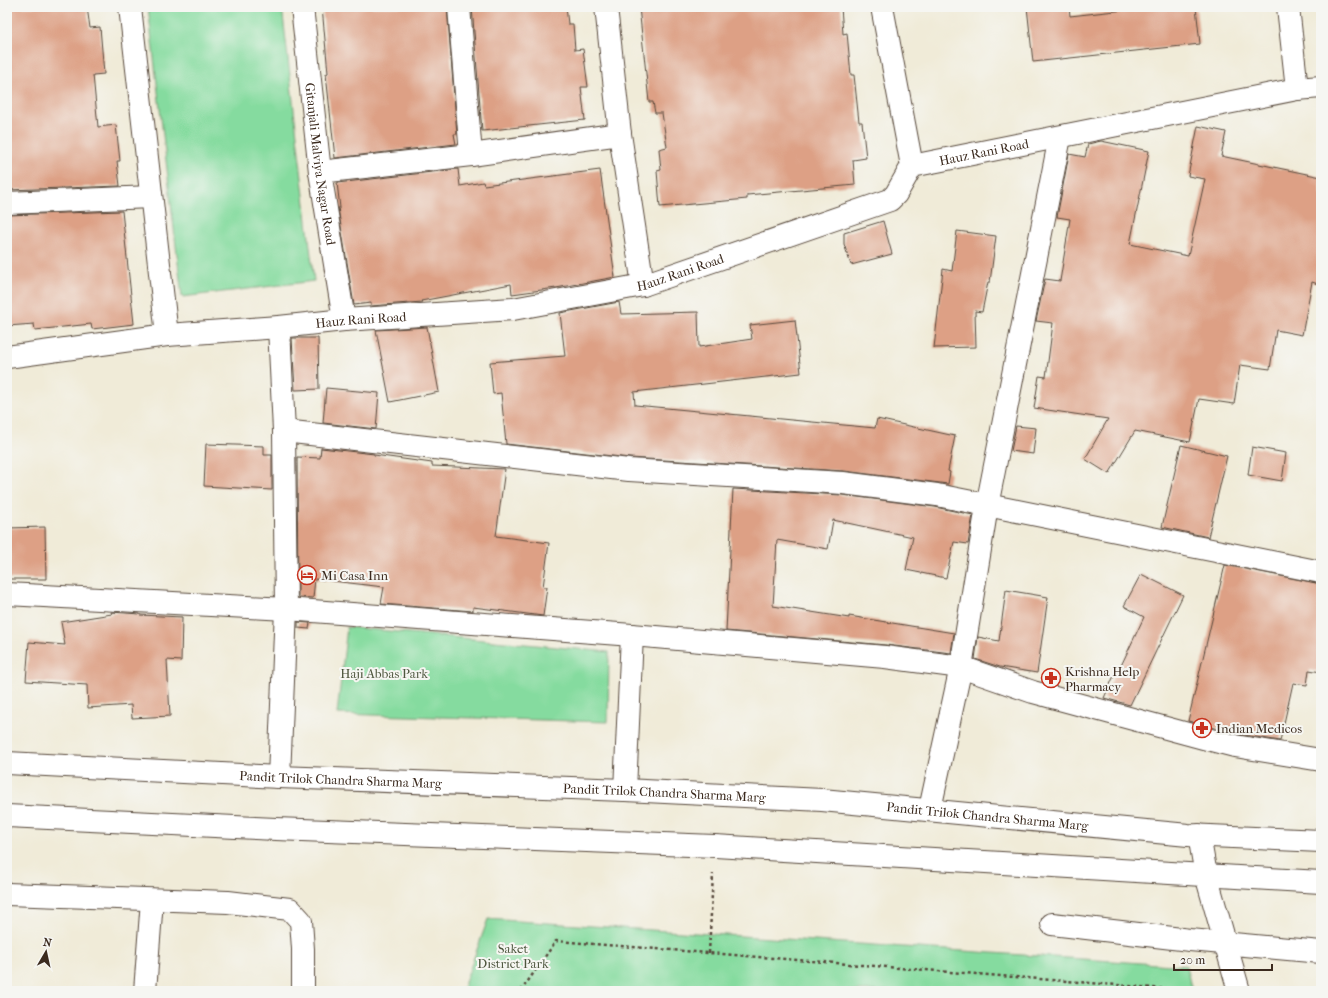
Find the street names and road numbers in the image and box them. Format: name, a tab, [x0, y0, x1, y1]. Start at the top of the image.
street label: Gitanjali Malviya Nagar Road	[302, 82, 339, 247]
street label: Hauz Rani Road	[938, 136, 1031, 168]
street label: Hauz Rani Road	[636, 250, 727, 294]
street label: Hauz Rani Road	[315, 309, 408, 331]
street label: Pandit Trilok Chandra Sharma Marg	[239, 768, 443, 791]
street label: Pandit Trilok Chandra Sharma Marg	[563, 781, 767, 805]
street label: Pandit Trilok Chandra Sharma Marg	[886, 799, 1090, 834]

